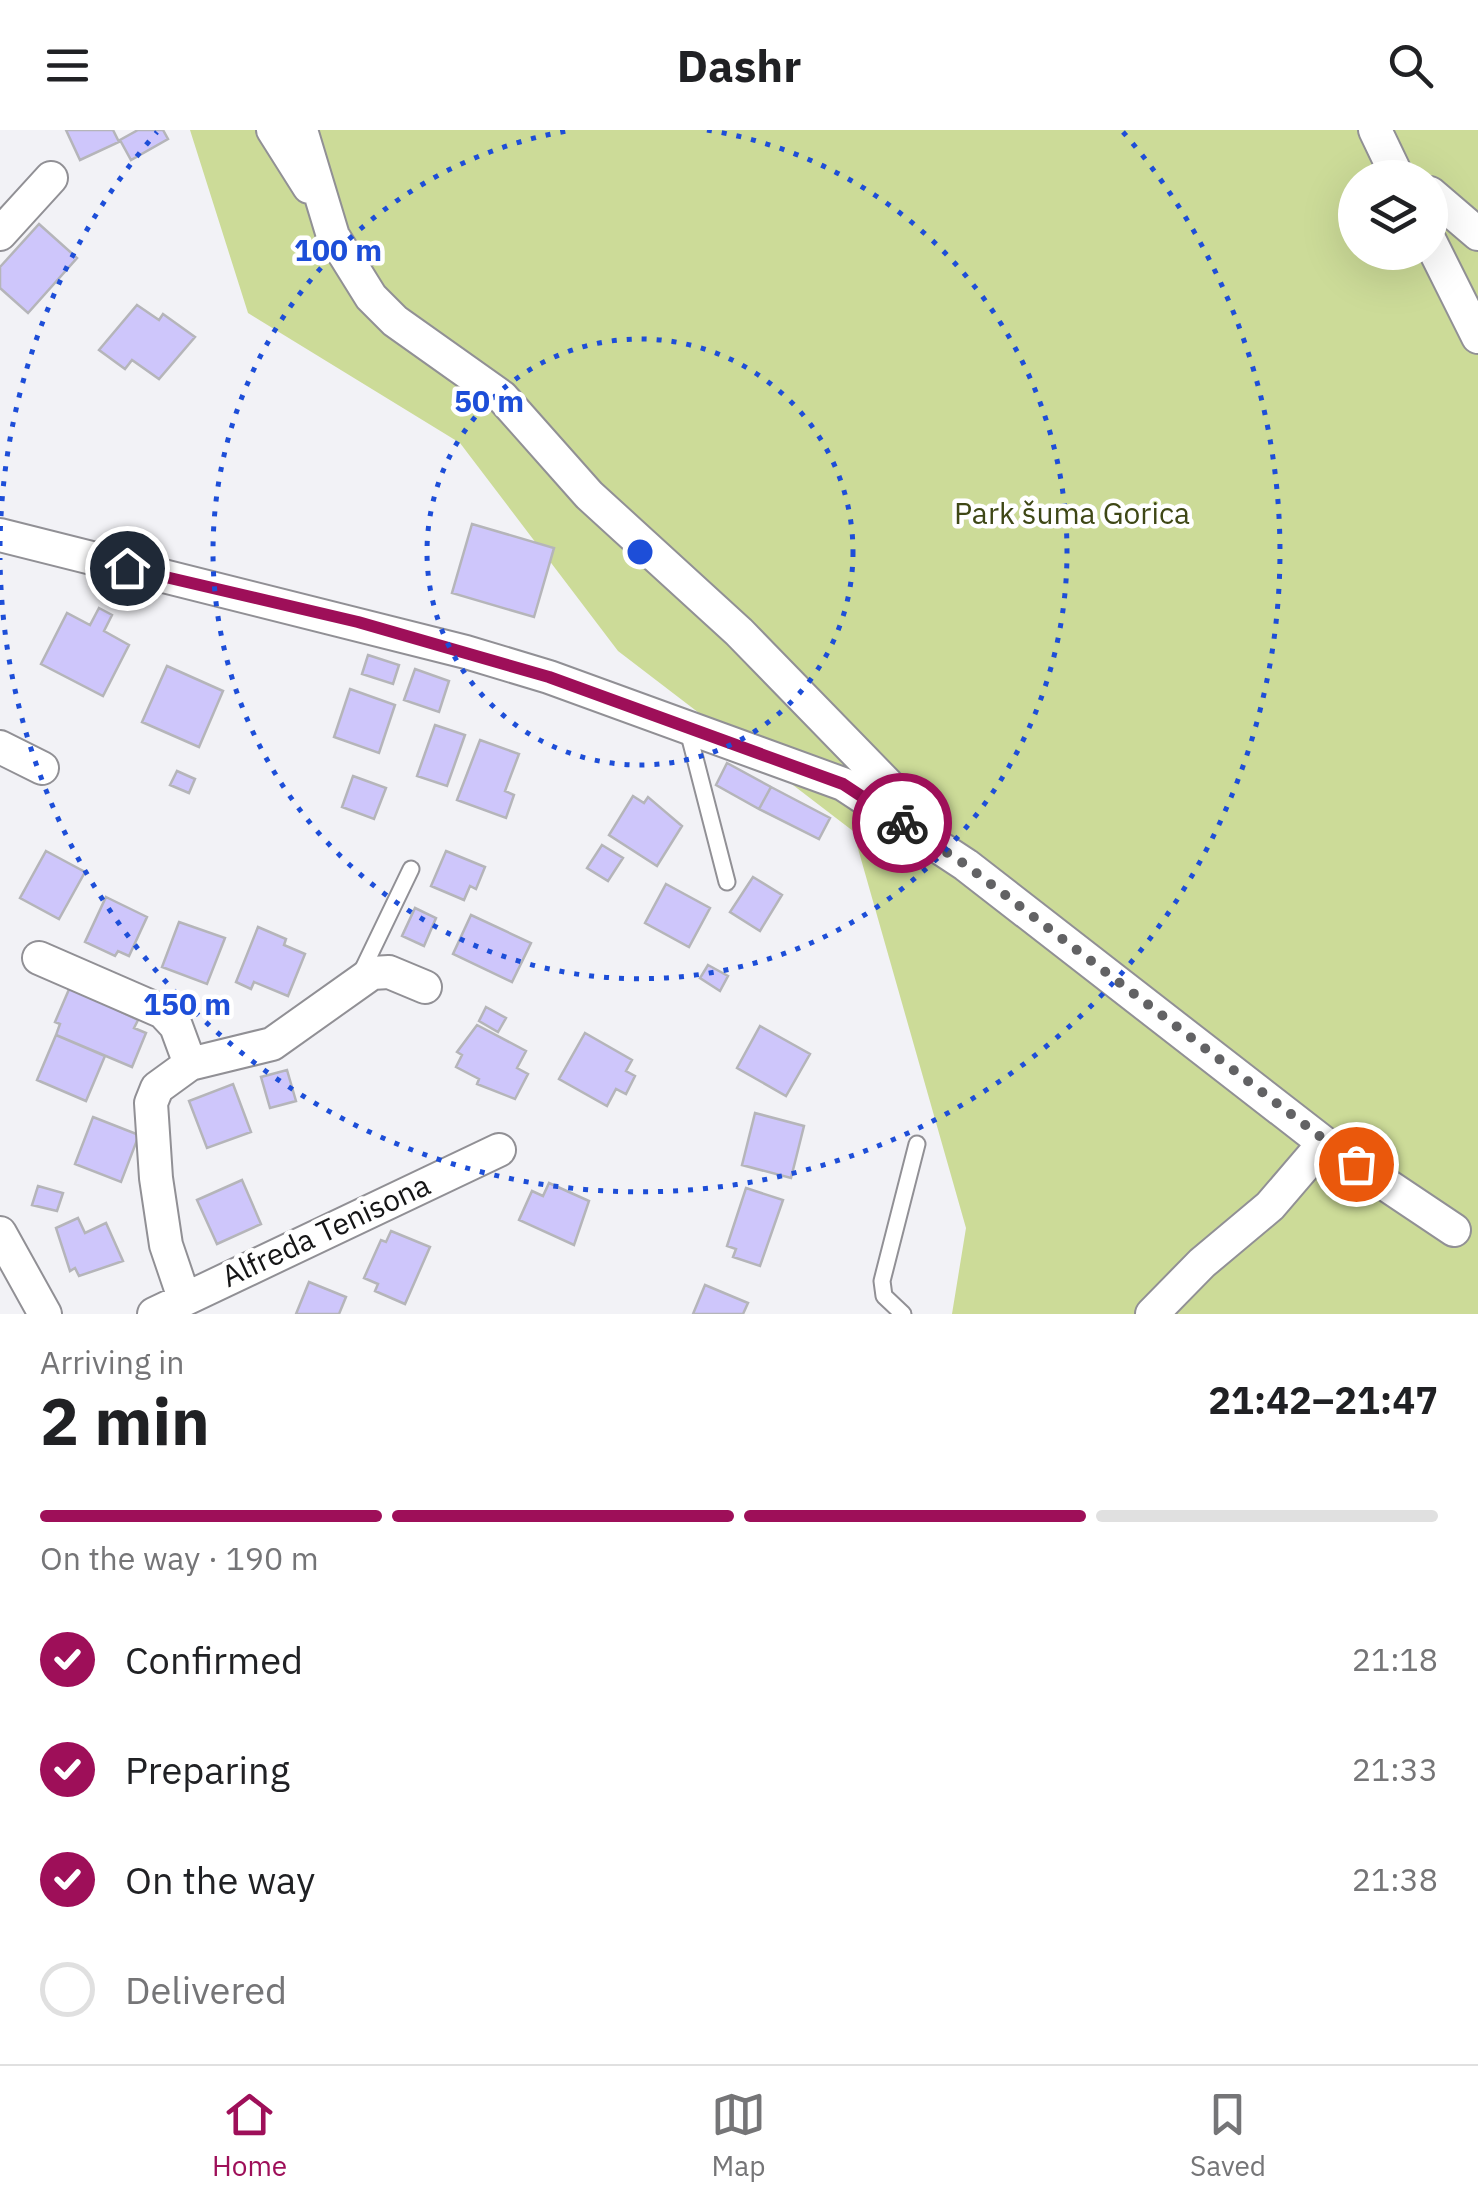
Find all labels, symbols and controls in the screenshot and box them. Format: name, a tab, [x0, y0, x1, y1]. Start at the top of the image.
text: Dashr	[677, 36, 801, 94]
icon: menu	[40, 38, 95, 93]
icon: search	[1383, 38, 1438, 93]
map controls	[1338, 160, 1448, 270]
button: layers	[1338, 160, 1448, 270]
text: 100 m	[294, 230, 382, 269]
text: 50 m	[454, 381, 524, 420]
park label: Park šuma Gorica	[954, 493, 1190, 532]
pin	[85, 526, 170, 611]
centre of rings	[622, 534, 658, 570]
icon: home	[100, 541, 155, 596]
courier	[852, 773, 952, 873]
icon: bike	[875, 796, 930, 851]
text: 150 m	[143, 984, 231, 1023]
pin	[1314, 1122, 1399, 1207]
icon: bag	[1329, 1137, 1384, 1192]
street label: Alfreda Tenisona	[215, 1164, 436, 1295]
text: Arriving in	[40, 1341, 185, 1383]
text: 21:42–21:47	[1208, 1375, 1438, 1424]
text: 2 min	[40, 1378, 210, 1463]
text: On the way · 190 m	[40, 1537, 319, 1579]
icon: check	[40, 1632, 95, 1687]
text: Confirmed	[125, 1635, 303, 1684]
text: 21:18	[1352, 1638, 1438, 1680]
icon: check	[40, 1742, 95, 1797]
text: Preparing	[125, 1745, 290, 1794]
text: 21:33	[1352, 1748, 1438, 1790]
icon: check	[40, 1852, 95, 1907]
text: On the way	[125, 1855, 315, 1904]
text: 21:38	[1352, 1858, 1438, 1900]
text: Delivered	[125, 1965, 287, 2014]
tab: Home	[212, 2087, 287, 2184]
tab: Map	[711, 2087, 766, 2184]
tab: Saved	[1190, 2087, 1266, 2184]

